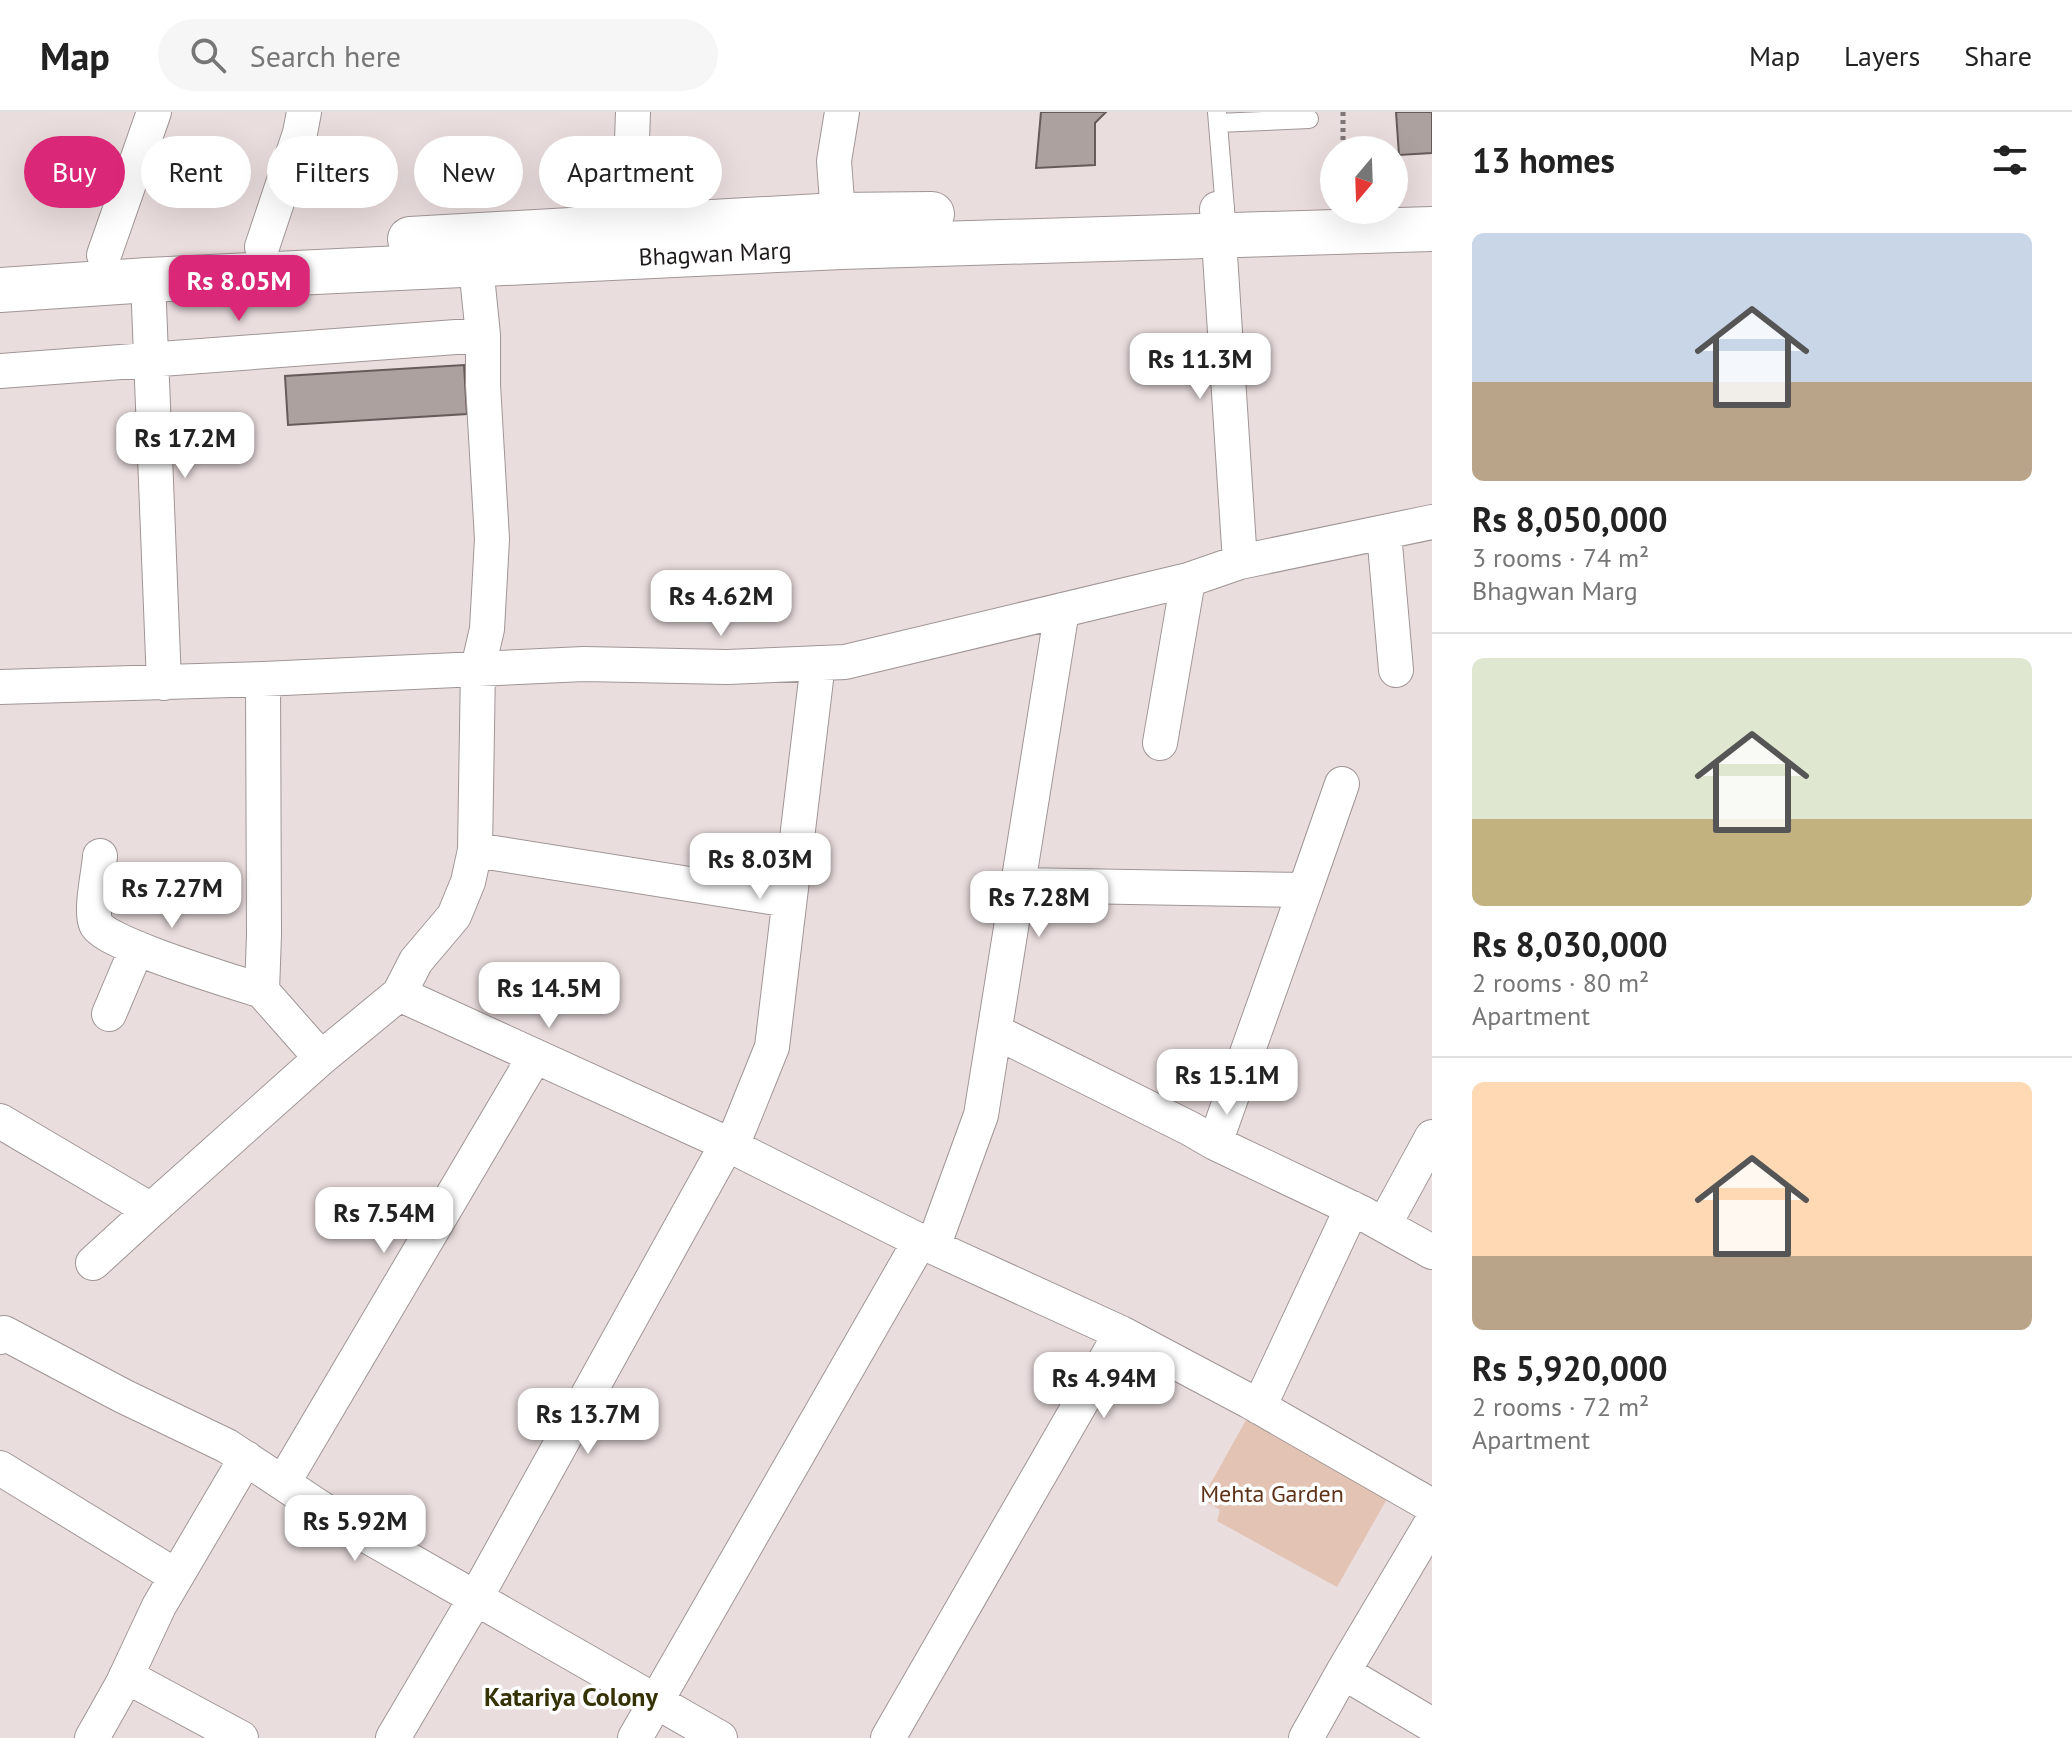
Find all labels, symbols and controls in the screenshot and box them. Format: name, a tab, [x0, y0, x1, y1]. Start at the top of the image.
search box	[158, 19, 718, 91]
text: Map	[40, 31, 110, 80]
icon: search	[186, 33, 230, 77]
text: Search here	[250, 36, 401, 75]
text: Map	[1749, 37, 1800, 74]
text: Layers	[1844, 37, 1920, 74]
text: Share	[1964, 37, 2032, 74]
chip: Buy	[24, 136, 125, 208]
chip: Rent	[141, 136, 251, 208]
chip: Filters	[267, 136, 398, 208]
chip: New	[414, 136, 523, 208]
chip: Apartment	[539, 136, 722, 208]
north arrow	[1320, 136, 1408, 224]
map controls	[1320, 136, 1408, 224]
text: 13 homes	[1472, 138, 1615, 182]
icon: filters	[1988, 138, 2032, 182]
street label: Bhagwan Marg	[638, 234, 792, 272]
pin: Rs 8.05M	[156, 255, 322, 323]
text: Rs 8.05M	[187, 264, 291, 297]
icon: home	[1680, 285, 1824, 429]
pin: Rs 11.3M	[1117, 333, 1283, 401]
text: Rs 11.3M	[1148, 342, 1252, 375]
pin: Rs 17.2M	[102, 412, 268, 480]
text: Rs 17.2M	[134, 421, 236, 454]
text: Rs 8,050,000	[1472, 497, 1668, 541]
text: 3 rooms · 74 m²	[1472, 541, 1649, 574]
pin: Rs 4.62M	[638, 570, 804, 638]
text: Bhagwan Marg	[1472, 574, 1638, 607]
text: Rs 4.62M	[669, 579, 773, 612]
icon: home	[1680, 710, 1824, 854]
pin: Rs 8.03M	[677, 833, 843, 901]
text: Rs 8.03M	[708, 842, 812, 875]
pin: Rs 7.27M	[89, 862, 255, 930]
text: Rs 7.27M	[121, 871, 223, 904]
pin: Rs 7.28M	[956, 871, 1122, 939]
text: Rs 7.28M	[988, 880, 1090, 913]
text: Rs 8,030,000	[1472, 922, 1668, 966]
pin: Rs 14.5M	[466, 962, 632, 1030]
text: 2 rooms · 80 m²	[1472, 966, 1649, 999]
text: Rs 14.5M	[497, 971, 601, 1004]
text: Apartment	[1472, 999, 1590, 1032]
pin: Rs 15.1M	[1144, 1049, 1310, 1117]
text: Rs 15.1M	[1175, 1058, 1279, 1091]
icon: home	[1680, 1134, 1824, 1278]
pin: Rs 7.54M	[301, 1187, 467, 1255]
text: Rs 7.54M	[333, 1196, 435, 1229]
text: Rs 5,920,000	[1472, 1346, 1668, 1390]
pin: Rs 4.94M	[1021, 1352, 1187, 1420]
text: Rs 4.94M	[1052, 1361, 1156, 1394]
pin: Rs 13.7M	[505, 1388, 671, 1456]
text: 2 rooms · 72 m²	[1472, 1390, 1649, 1423]
text: Rs 13.7M	[536, 1397, 640, 1430]
text: Apartment	[1472, 1423, 1590, 1456]
park label: Mehta Garden	[1200, 1478, 1344, 1509]
pin: Rs 5.92M	[272, 1495, 438, 1563]
text: Rs 5.92M	[303, 1504, 407, 1537]
district label: Katariya Colony	[484, 1680, 659, 1713]

